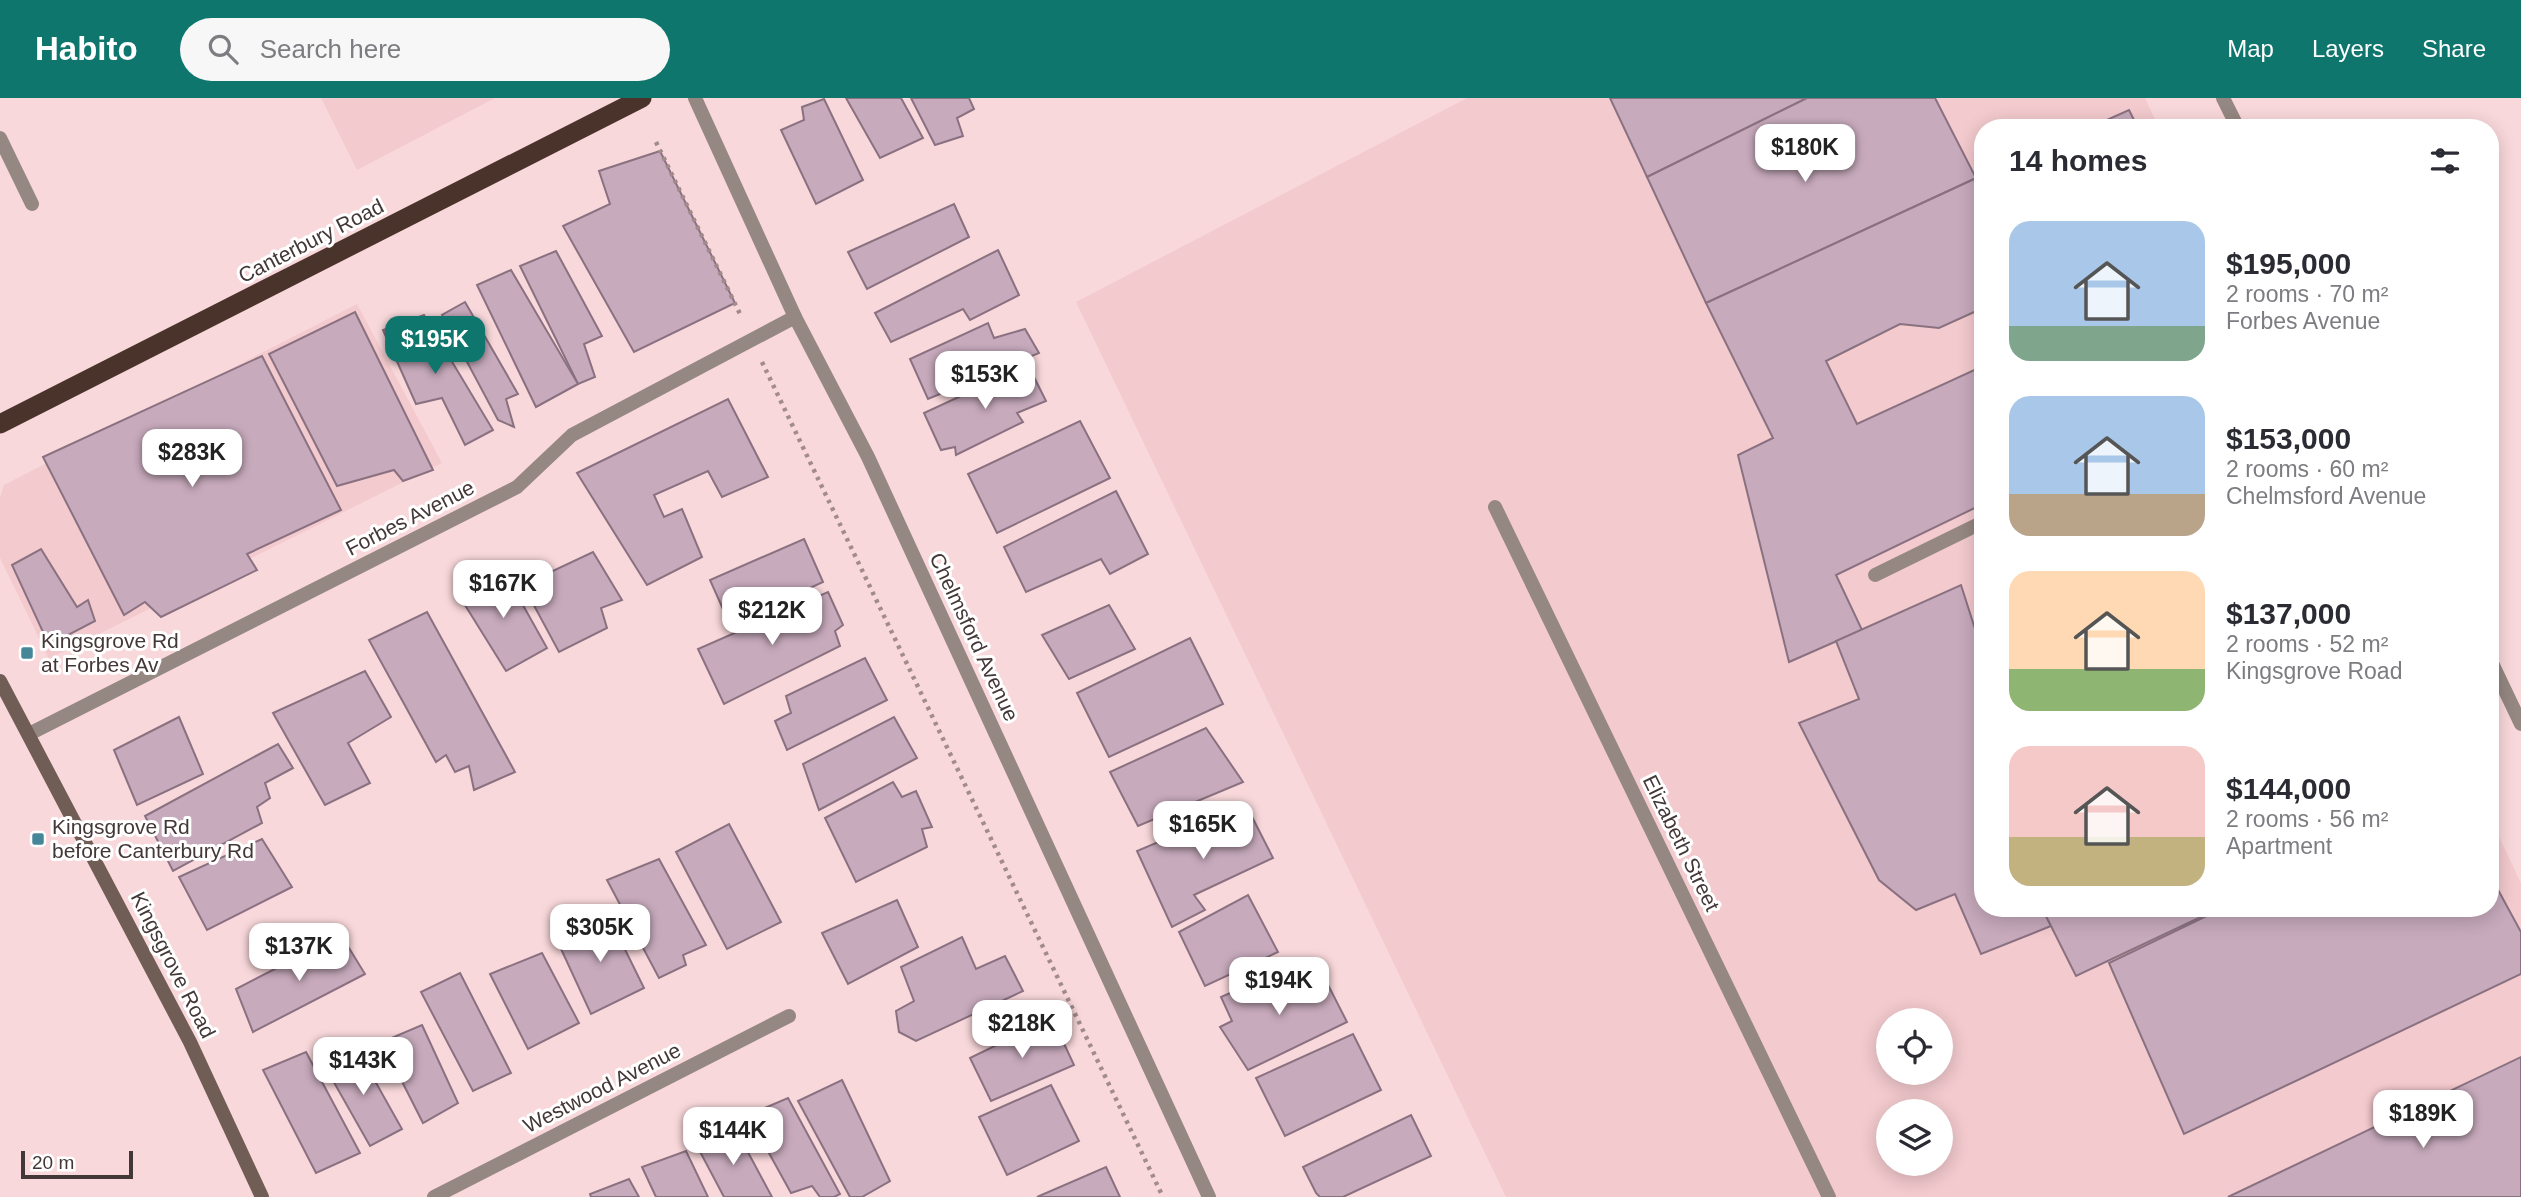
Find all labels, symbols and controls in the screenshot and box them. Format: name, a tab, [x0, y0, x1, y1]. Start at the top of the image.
search box	[180, 18, 670, 81]
text: Habito	[35, 30, 138, 67]
icon: search	[204, 30, 242, 68]
text: Search here	[260, 34, 401, 64]
text: Map	[2227, 35, 2274, 62]
text: Layers	[2312, 35, 2384, 62]
text: Share	[2422, 35, 2486, 62]
pin: $180K	[1756, 125, 1854, 184]
text: $180K	[1771, 134, 1839, 160]
icon: filters	[2426, 142, 2464, 180]
text: 14 homes	[2009, 144, 2147, 177]
street label: Canterbury Road	[234, 194, 387, 287]
text: $195,000	[2226, 247, 2351, 280]
icon: home	[2065, 249, 2149, 333]
text: 2 rooms · 70 m²	[2226, 281, 2388, 307]
text: Forbes Avenue	[2226, 308, 2380, 334]
pin: $195K	[386, 316, 484, 376]
text: $195K	[401, 326, 469, 352]
pin: $153K	[936, 352, 1034, 411]
text: $153K	[951, 361, 1019, 387]
text: $153,000	[2226, 422, 2351, 455]
icon: home	[2065, 424, 2149, 508]
pin: $283K	[143, 430, 241, 489]
text: $283K	[158, 439, 226, 465]
text: 2 rooms · 60 m²	[2226, 456, 2388, 482]
street label: Forbes Avenue	[342, 475, 478, 560]
text: Chelmsford Avenue	[2226, 483, 2426, 509]
street label: Chelmsford Avenue	[925, 549, 1024, 725]
pin: $167K	[454, 560, 552, 620]
text: $167K	[469, 570, 537, 596]
pin: $212K	[723, 588, 821, 647]
text: $212K	[738, 597, 806, 623]
text: $137,000	[2226, 597, 2351, 630]
icon: home	[2065, 599, 2149, 683]
place label: Kingsgrove Rd at Forbes Av	[41, 629, 179, 676]
text: 2 rooms · 52 m²	[2226, 631, 2388, 657]
marker: Kingsgrove Rd at Forbes Av	[19, 645, 35, 661]
text: Kingsgrove Road	[2226, 658, 2402, 684]
street label: Elizabeth Street	[1639, 771, 1724, 915]
text: $144,000	[2226, 772, 2351, 805]
icon: home	[2065, 774, 2149, 858]
pin: $165K	[1154, 802, 1252, 861]
text: 2 rooms · 56 m²	[2226, 806, 2388, 832]
text: $165K	[1169, 811, 1237, 837]
place label: Kingsgrove Rd before Canterbury Rd	[52, 815, 254, 862]
marker: Kingsgrove Rd before Canterbury Rd	[30, 831, 46, 847]
text: Apartment	[2226, 833, 2332, 859]
street label: Kingsgrove Road	[127, 888, 220, 1042]
pin: $305K	[551, 904, 649, 964]
text: $305K	[566, 914, 634, 940]
pin: $137K	[250, 924, 348, 983]
text: $137K	[265, 933, 333, 959]
pin: $194K	[1230, 958, 1328, 1017]
text: $194K	[1245, 967, 1313, 993]
pin: $218K	[973, 1000, 1071, 1060]
map controls	[1876, 1008, 1953, 1176]
button: locate	[1876, 1008, 1953, 1085]
text: $218K	[988, 1010, 1056, 1036]
pin: $143K	[314, 1038, 412, 1097]
street label: Westwood Avenue	[519, 1038, 684, 1137]
text: $143K	[329, 1047, 397, 1073]
pin: $189K	[2374, 1090, 2472, 1150]
button: layers	[1876, 1099, 1953, 1176]
text: $189K	[2389, 1100, 2457, 1126]
pin: $144K	[684, 1108, 782, 1167]
text: $144K	[699, 1117, 767, 1143]
scale bar	[21, 1148, 133, 1180]
text: 20 m	[32, 1152, 74, 1173]

